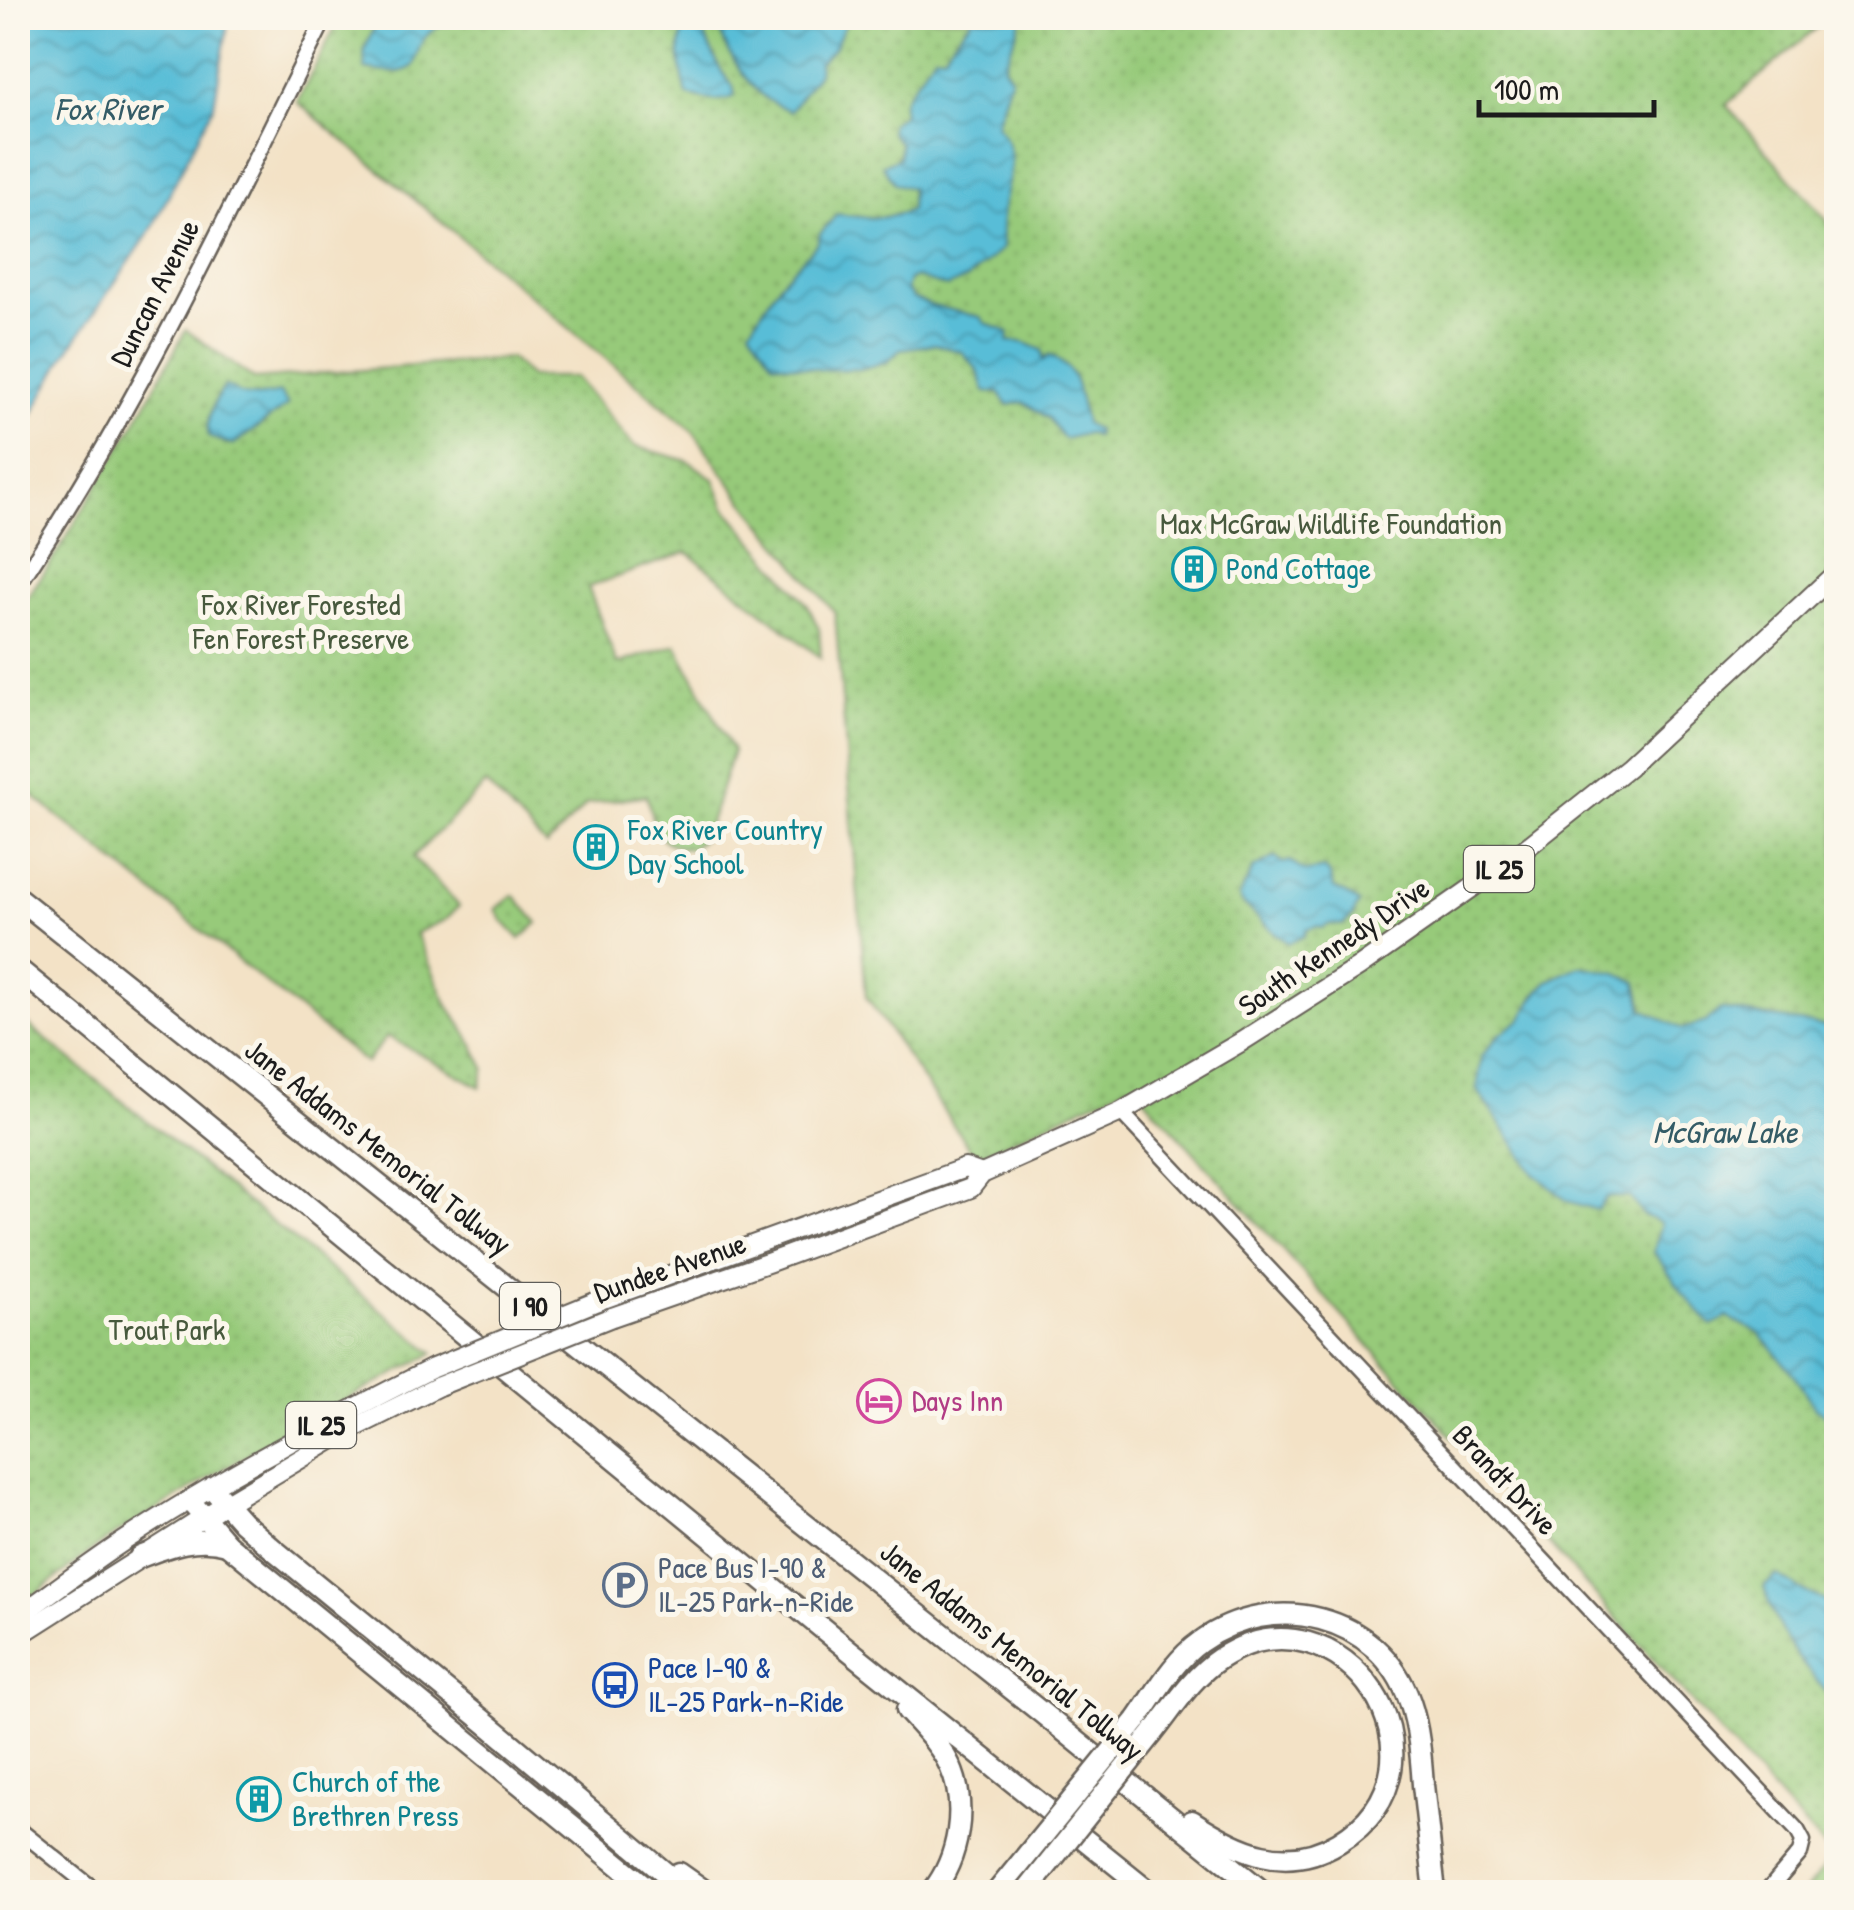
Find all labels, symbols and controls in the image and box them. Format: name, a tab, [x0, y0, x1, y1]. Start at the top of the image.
scale bar	[1479, 55, 1654, 117]
text: 100 m	[1494, 69, 1559, 109]
water label: Fox River	[55, 87, 165, 130]
street label: Duncan Avenue	[100, 212, 208, 373]
park label: Max McGraw Wildlife Foundation	[1160, 503, 1502, 543]
building icon: Pond Cottage	[1171, 546, 1217, 592]
place label: Pond Cottage	[1226, 548, 1371, 588]
park label: Fox River Forested Fen Forest Preserve	[192, 584, 409, 658]
place label: Fox River Country Day School	[627, 809, 823, 883]
building icon: Fox River Country Day School	[573, 824, 619, 870]
road number: IL 25	[1464, 846, 1534, 892]
street label: South Kennedy Drive	[1230, 867, 1437, 1025]
street label: Jane Addams Memorial Tollway	[237, 1029, 520, 1263]
water label: McGraw Lake	[1653, 1110, 1798, 1153]
street label: Dundee Avenue	[588, 1222, 751, 1312]
road number: I 90	[500, 1283, 560, 1329]
park label: Trout Park	[108, 1309, 226, 1349]
hotel icon: Days Inn	[856, 1378, 902, 1424]
place label: Days Inn	[912, 1380, 1003, 1420]
road number: IL 25	[286, 1402, 356, 1448]
street label: Brandt Drive	[1444, 1415, 1567, 1543]
street label: Jane Addams Memorial Tollway	[872, 1531, 1153, 1769]
place label: Pace Bus I-90 & IL-25 Park-n-Ride	[658, 1547, 854, 1621]
parking icon: Pace Bus I-90 & IL-25 Park-n-Ride	[602, 1562, 648, 1608]
place label: Pace I-90 & IL-25 Park-n-Ride	[648, 1647, 844, 1721]
bus stop icon: Pace I-90 & IL-25 Park-n-Ride	[592, 1662, 638, 1708]
place label: Church of the Brethren Press	[292, 1761, 459, 1835]
building icon: Church of the Brethren Press	[236, 1776, 282, 1822]

